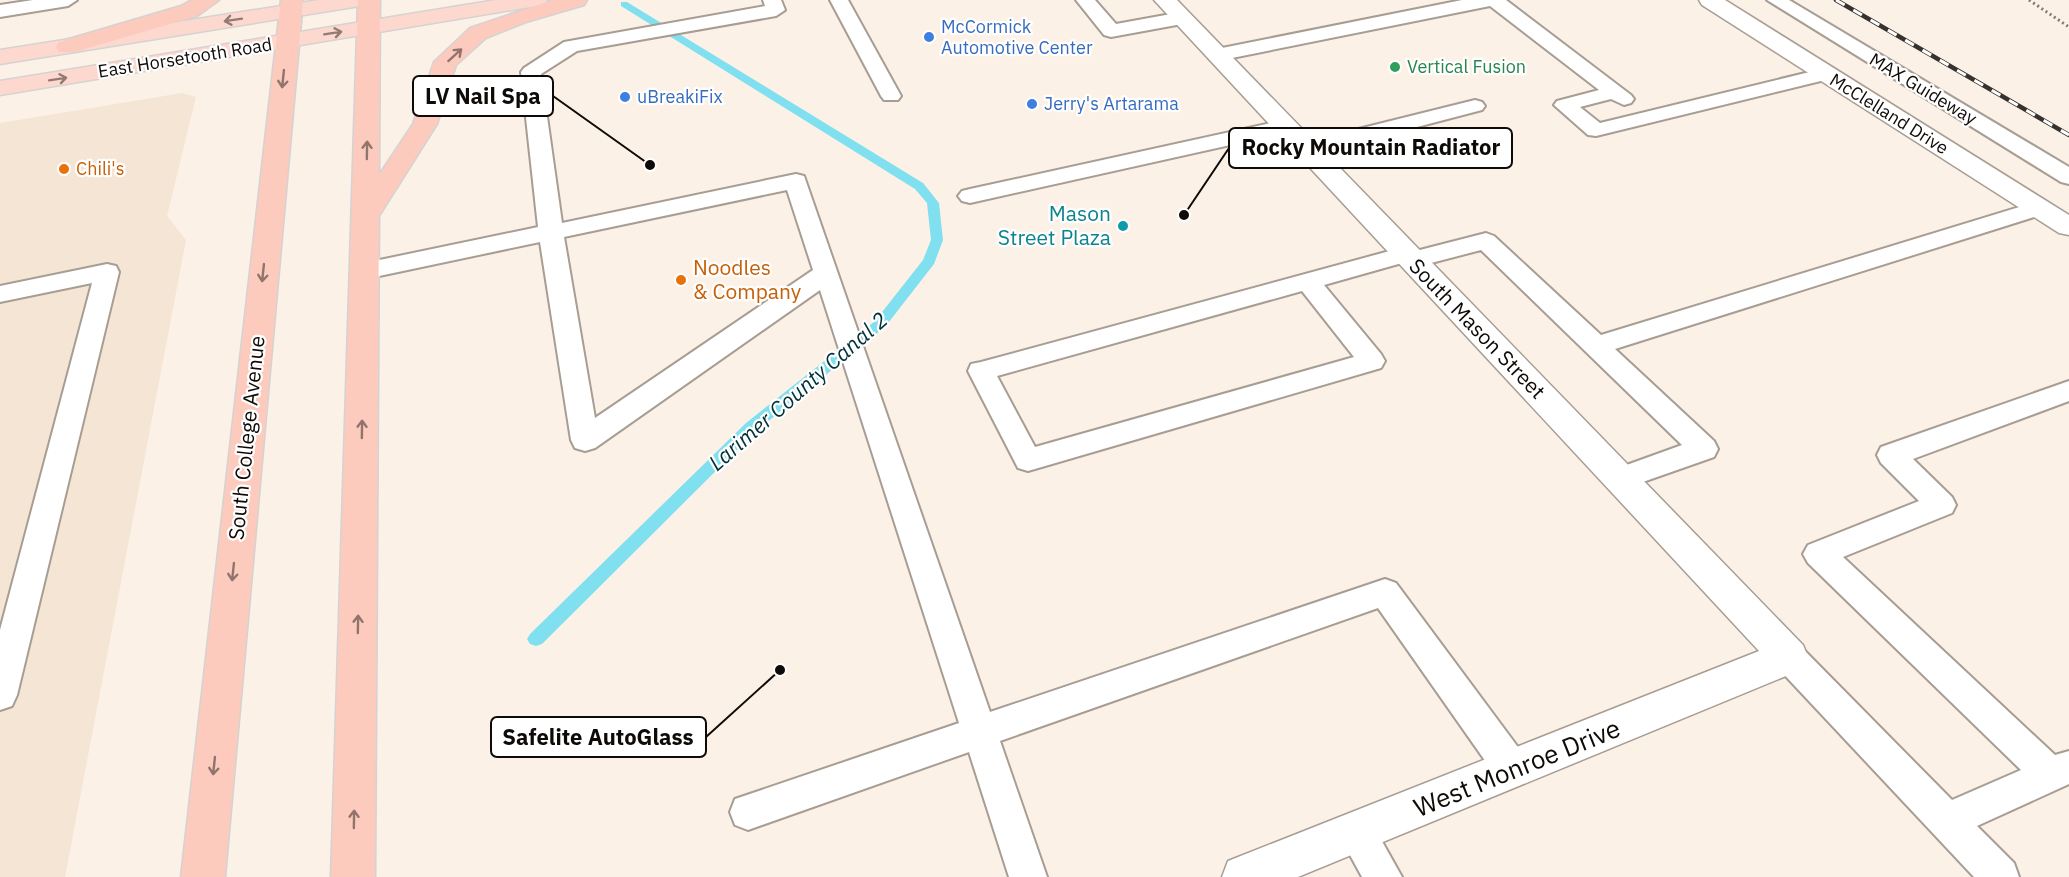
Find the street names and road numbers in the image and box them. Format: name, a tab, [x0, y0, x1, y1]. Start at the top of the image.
street label: East Horsetooth Road	[96, 32, 274, 83]
street label: MAX Guideway	[1865, 48, 1981, 130]
street label: McClelland Drive	[1826, 68, 1953, 159]
street label: South Mason Street	[1403, 252, 1552, 405]
street label: South College Avenue	[221, 334, 271, 541]
street label: West Monroe Drive	[1408, 710, 1625, 824]

